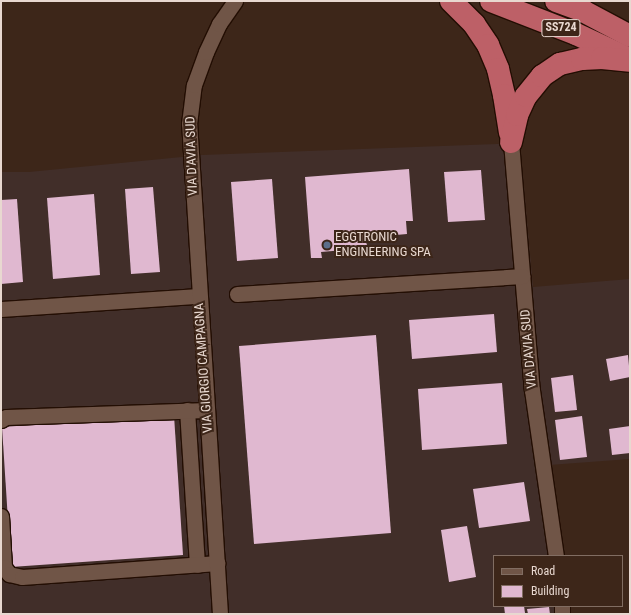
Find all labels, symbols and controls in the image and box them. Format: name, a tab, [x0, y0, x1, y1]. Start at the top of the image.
road number: SS724	[541, 18, 581, 38]
street label: VIA D'AVIA SUD	[183, 116, 201, 196]
place label: EGGTRONIC ENGINEERING SPA	[335, 230, 431, 261]
marker: EGGTRONIC ENGINEERING SPA	[322, 240, 332, 250]
street label: VIA GIORGIO CAMPAGNA	[192, 302, 216, 434]
street label: VIA D'AVIA SUD	[518, 309, 540, 389]
legend	[493, 555, 623, 607]
text: Road	[531, 564, 555, 578]
text: Building	[531, 584, 569, 598]

